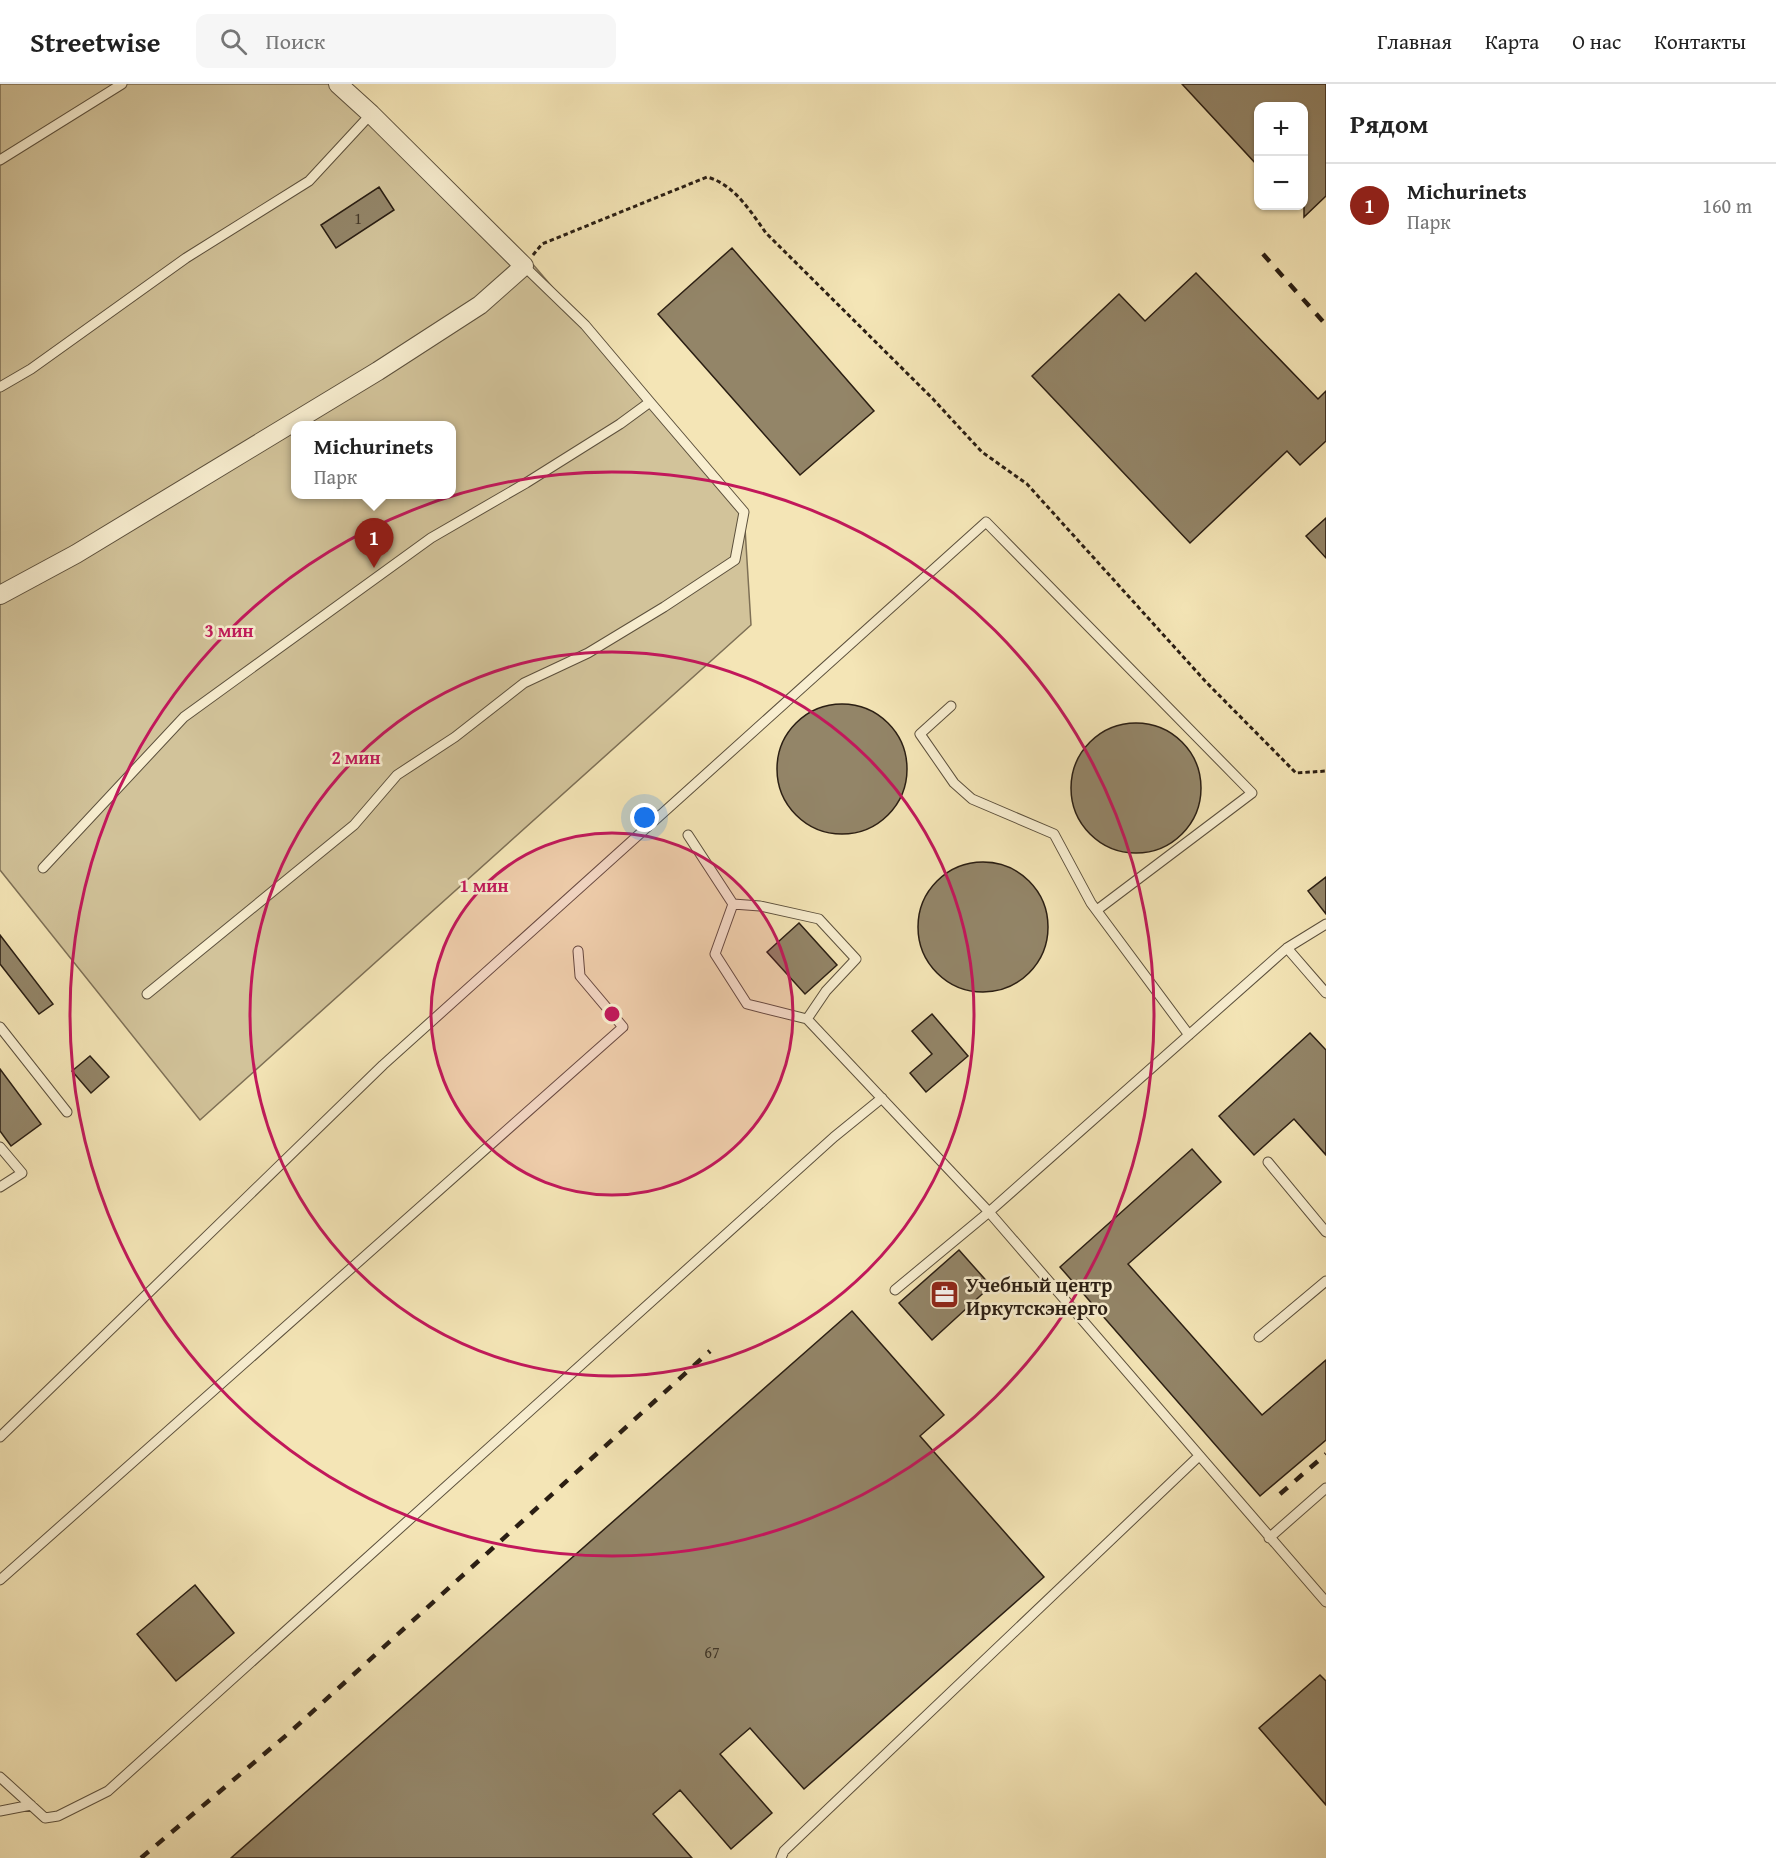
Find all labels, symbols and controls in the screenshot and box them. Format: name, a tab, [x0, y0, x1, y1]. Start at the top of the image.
search box	[196, 14, 616, 68]
text: Streetwise	[30, 21, 160, 62]
icon: search	[217, 25, 250, 58]
text: Поиск	[265, 25, 325, 57]
text: Главная	[1377, 26, 1452, 57]
text: Карта	[1485, 26, 1539, 57]
text: О нас	[1572, 26, 1621, 57]
text: Контакты	[1654, 26, 1746, 57]
map controls	[1254, 102, 1308, 210]
button: +	[1254, 102, 1308, 156]
text: Рядом	[1350, 104, 1428, 143]
button: −	[1254, 156, 1308, 210]
text: Michurinets	[1407, 175, 1527, 207]
text: 1	[1364, 191, 1375, 220]
text: 160 m	[1702, 191, 1752, 220]
house number: 1	[354, 206, 362, 230]
text: Парк	[1407, 207, 1451, 236]
popup	[291, 421, 456, 499]
text: Michurinets	[314, 430, 433, 462]
text: Парк	[314, 462, 357, 491]
pin: 1	[354, 518, 394, 568]
text: 3 мин	[204, 617, 254, 644]
text: 2 мин	[331, 744, 381, 771]
your location	[630, 803, 659, 832]
text: 1 мин	[459, 872, 509, 899]
centre of rings	[602, 1004, 622, 1024]
place label: Учебный центр Иркутскэнерго	[966, 1270, 1112, 1322]
office icon: Учебный центр Иркутскэнерго	[929, 1279, 961, 1311]
house number: 67	[704, 1640, 720, 1664]

